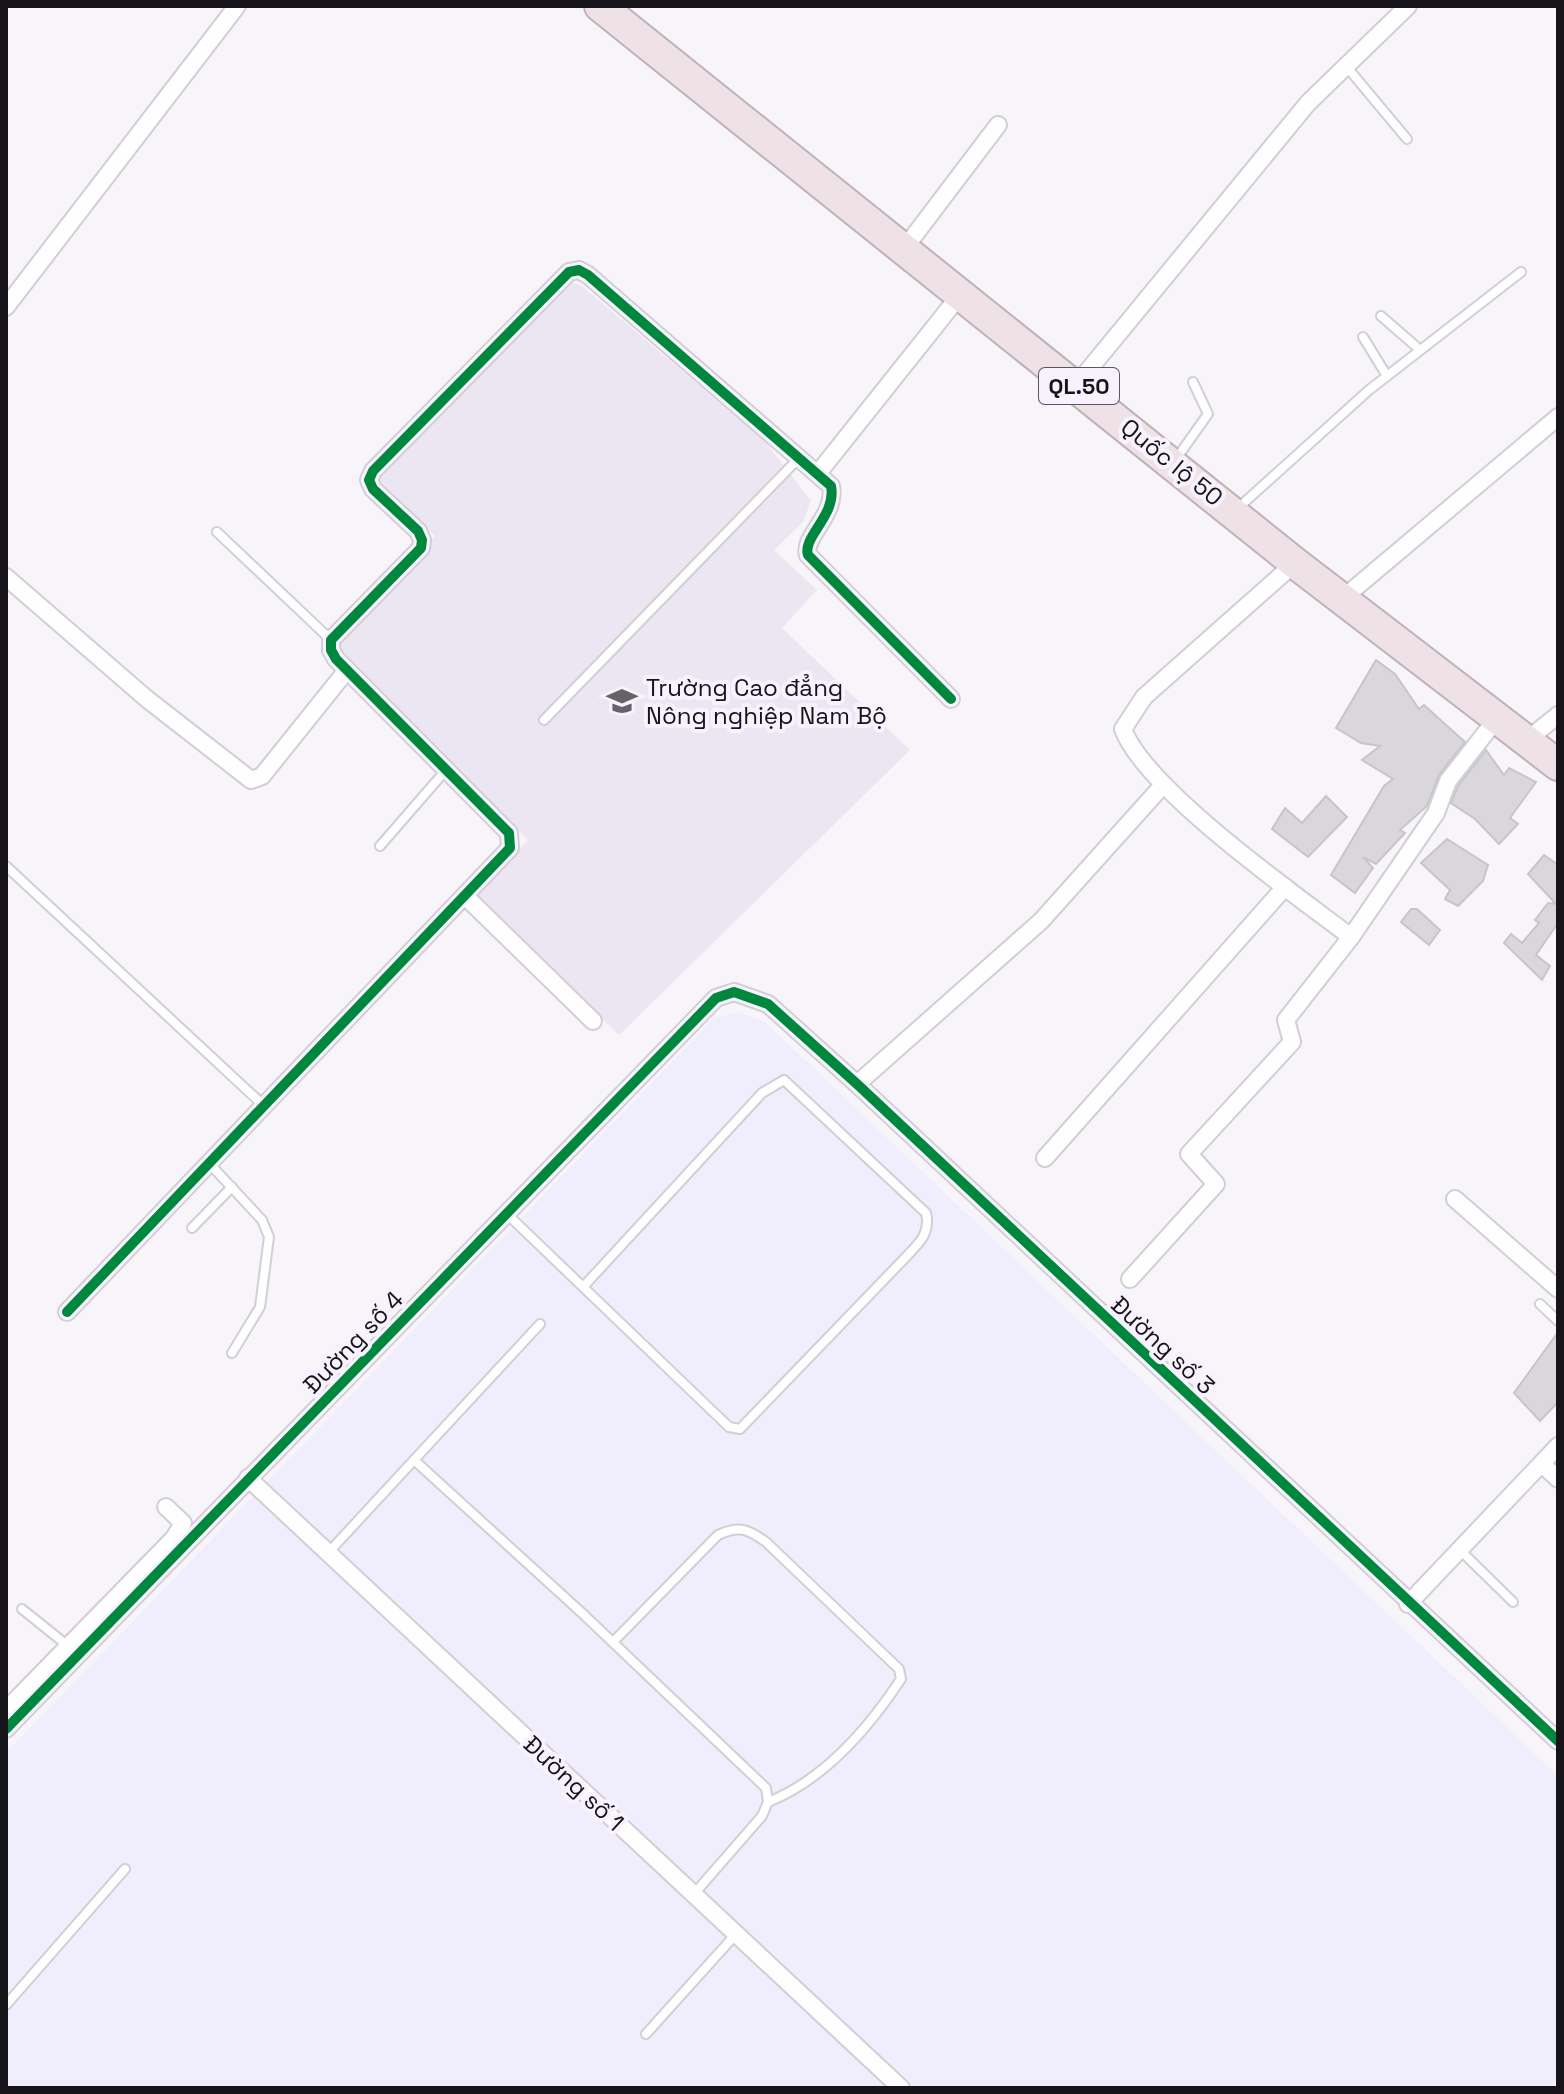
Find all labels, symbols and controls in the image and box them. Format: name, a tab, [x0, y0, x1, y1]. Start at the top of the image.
road number: QL.50	[1039, 368, 1119, 404]
street label: Quốc lộ 50	[1115, 411, 1229, 513]
place label: Trường Cao đẳng Nông nghiệp Nam Bộ	[646, 672, 887, 731]
school or university icon: Trường Cao đẳng Nông nghiệp Nam Bộ	[605, 684, 639, 718]
street label: Đường số 4	[296, 1284, 410, 1400]
street label: Đường số 3	[1105, 1289, 1221, 1401]
street label: Đường số 1	[517, 1729, 631, 1837]

